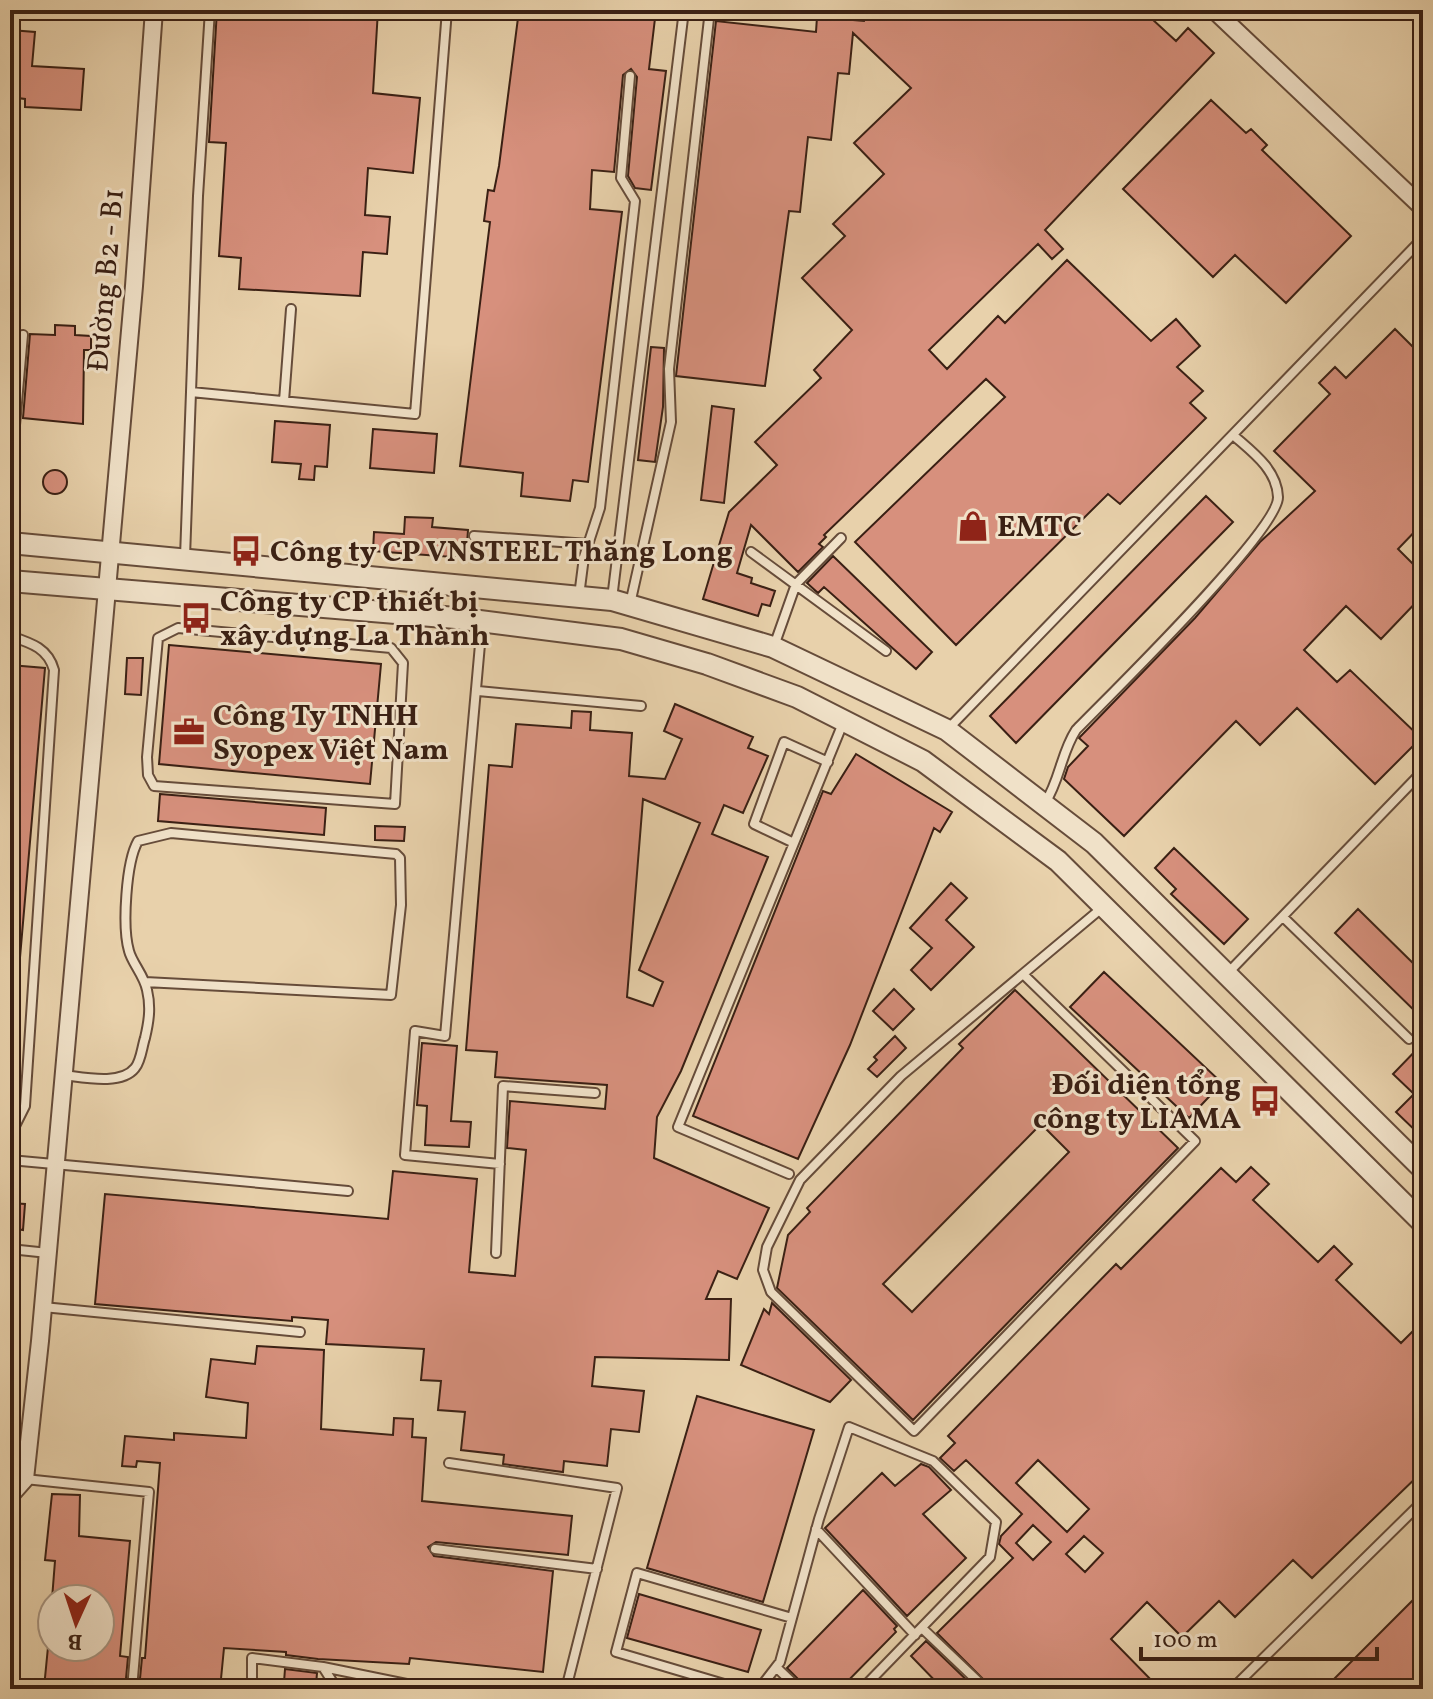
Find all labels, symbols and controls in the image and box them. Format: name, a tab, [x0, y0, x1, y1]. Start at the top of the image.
street label: Đường B2 - B1	[78, 187, 136, 374]
place label: EMTC	[997, 507, 1082, 549]
shop icon: EMTC	[956, 509, 990, 543]
place label: Công ty CP VNSTEEL Thăng Long	[270, 532, 733, 574]
bus stop icon: Công ty CP VNSTEEL Thăng Long	[229, 534, 263, 568]
place label: Công ty CP thiết bị xây dựng La Thành	[220, 582, 490, 658]
bus stop icon: Công ty CP thiết bị xây dựng La Thành	[179, 601, 213, 635]
place label: Công Ty TNHH Syopex Việt Nam	[213, 696, 449, 772]
office icon: Công Ty TNHH Syopex Việt Nam	[172, 715, 206, 749]
place label: Đối diện tổng công ty LIAMA	[1033, 1065, 1241, 1141]
bus stop icon: Đối diện tổng công ty LIAMA	[1248, 1084, 1282, 1118]
north arrow	[36, 1583, 116, 1663]
scale bar	[1141, 1611, 1377, 1661]
text: 100 m	[1153, 1624, 1218, 1658]
text: B	[67, 1625, 83, 1656]

